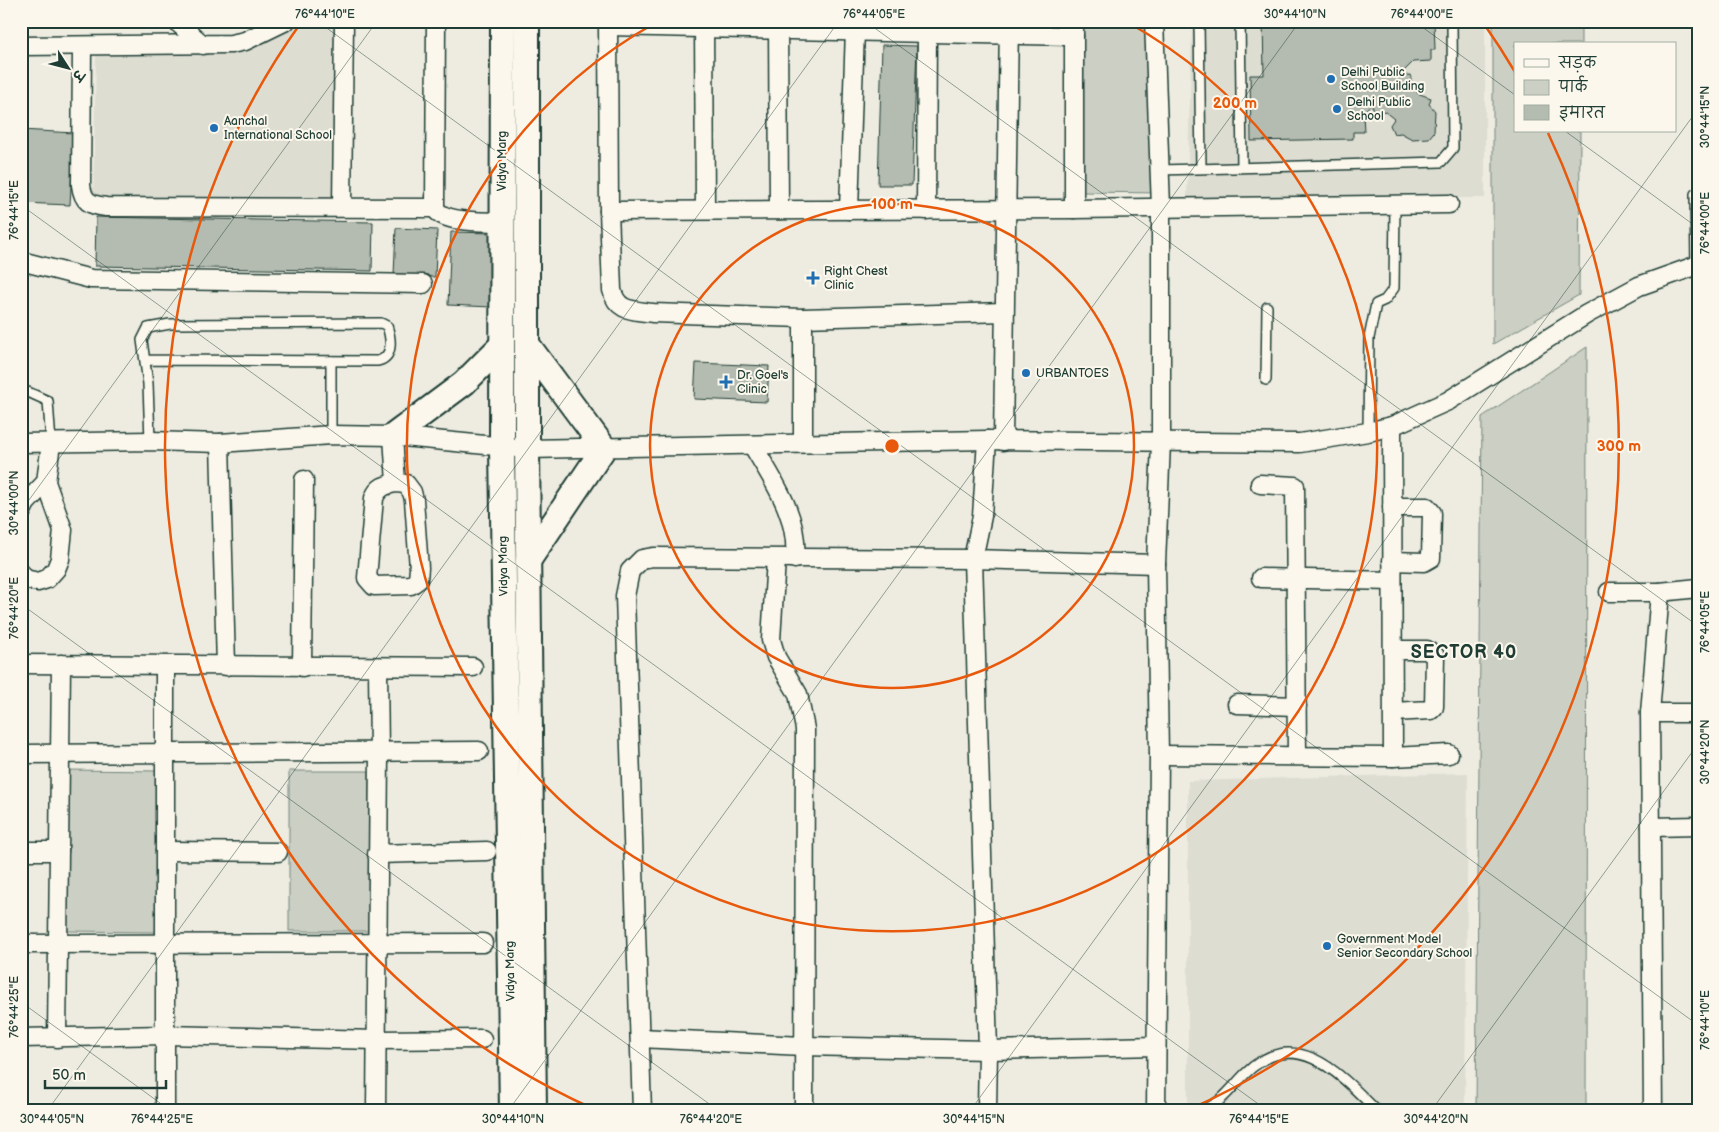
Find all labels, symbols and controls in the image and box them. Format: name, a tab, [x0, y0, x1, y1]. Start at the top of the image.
text: 76°44'10"E	[295, 7, 355, 22]
text: 76°44'05"E	[843, 7, 905, 22]
text: 30°44'10"N	[1264, 7, 1326, 22]
text: 76°44'00"E	[1391, 7, 1453, 22]
north arrow	[42, 42, 92, 92]
legend	[1514, 42, 1676, 132]
text: सड़क	[1558, 54, 1597, 73]
text: उ	[68, 65, 89, 85]
place label: Delhi Public School Building	[1341, 65, 1425, 94]
marker: Delhi Public School Building	[1325, 73, 1337, 85]
text: पार्क	[1558, 75, 1589, 97]
text: 30°44'15"N	[1698, 86, 1713, 148]
text: 200 m	[1213, 94, 1257, 113]
place label: Delhi Public School	[1347, 95, 1411, 124]
marker: Delhi Public School	[1331, 103, 1343, 115]
text: इमारत	[1559, 104, 1606, 123]
place label: Aanchal International School	[224, 114, 332, 143]
marker: Aanchal International School	[208, 122, 220, 134]
street label: Vidya Marg	[495, 131, 510, 191]
text: 76°44'15"E	[7, 180, 22, 240]
text: 76°44'00"E	[1698, 192, 1713, 254]
text: 100 m	[871, 195, 913, 214]
place label: Right Chest Clinic	[824, 264, 888, 293]
marker: Right Chest Clinic	[806, 271, 820, 285]
place label: URBANTOES	[1036, 366, 1109, 381]
marker: URBANTOES	[1020, 367, 1032, 379]
place label: Dr. Goel's Clinic	[737, 368, 788, 397]
marker: Dr. Goel's Clinic	[719, 375, 733, 389]
centre of rings	[883, 437, 901, 455]
text: 300 m	[1597, 437, 1641, 456]
text: 30°44'00"N	[7, 471, 22, 535]
street label: Vidya Marg	[495, 536, 512, 596]
text: 76°44'20"E	[7, 577, 22, 639]
text: 76°44'05"E	[1698, 591, 1713, 653]
district label: SECTOR 40	[1411, 642, 1517, 663]
text: 30°44'20"N	[1698, 720, 1713, 784]
place label: Government Model Senior Secondary School	[1337, 932, 1472, 961]
marker: Government Model Senior Secondary School	[1321, 940, 1333, 952]
street label: Vidya Marg	[502, 941, 519, 1001]
text: 76°44'25"E	[7, 976, 22, 1038]
text: 76°44'10"E	[1698, 990, 1713, 1050]
scale bar	[45, 1057, 166, 1089]
text: 50 m	[52, 1066, 86, 1085]
text: 30°44'05"N	[20, 1112, 84, 1127]
text: 76°44'25"E	[131, 1112, 193, 1127]
text: 30°44'10"N	[482, 1112, 544, 1127]
text: 76°44'20"E	[680, 1112, 742, 1127]
text: 30°44'15"N	[943, 1112, 1005, 1127]
text: 76°44'15"E	[1229, 1112, 1289, 1127]
text: 30°44'20"N	[1404, 1112, 1468, 1127]

